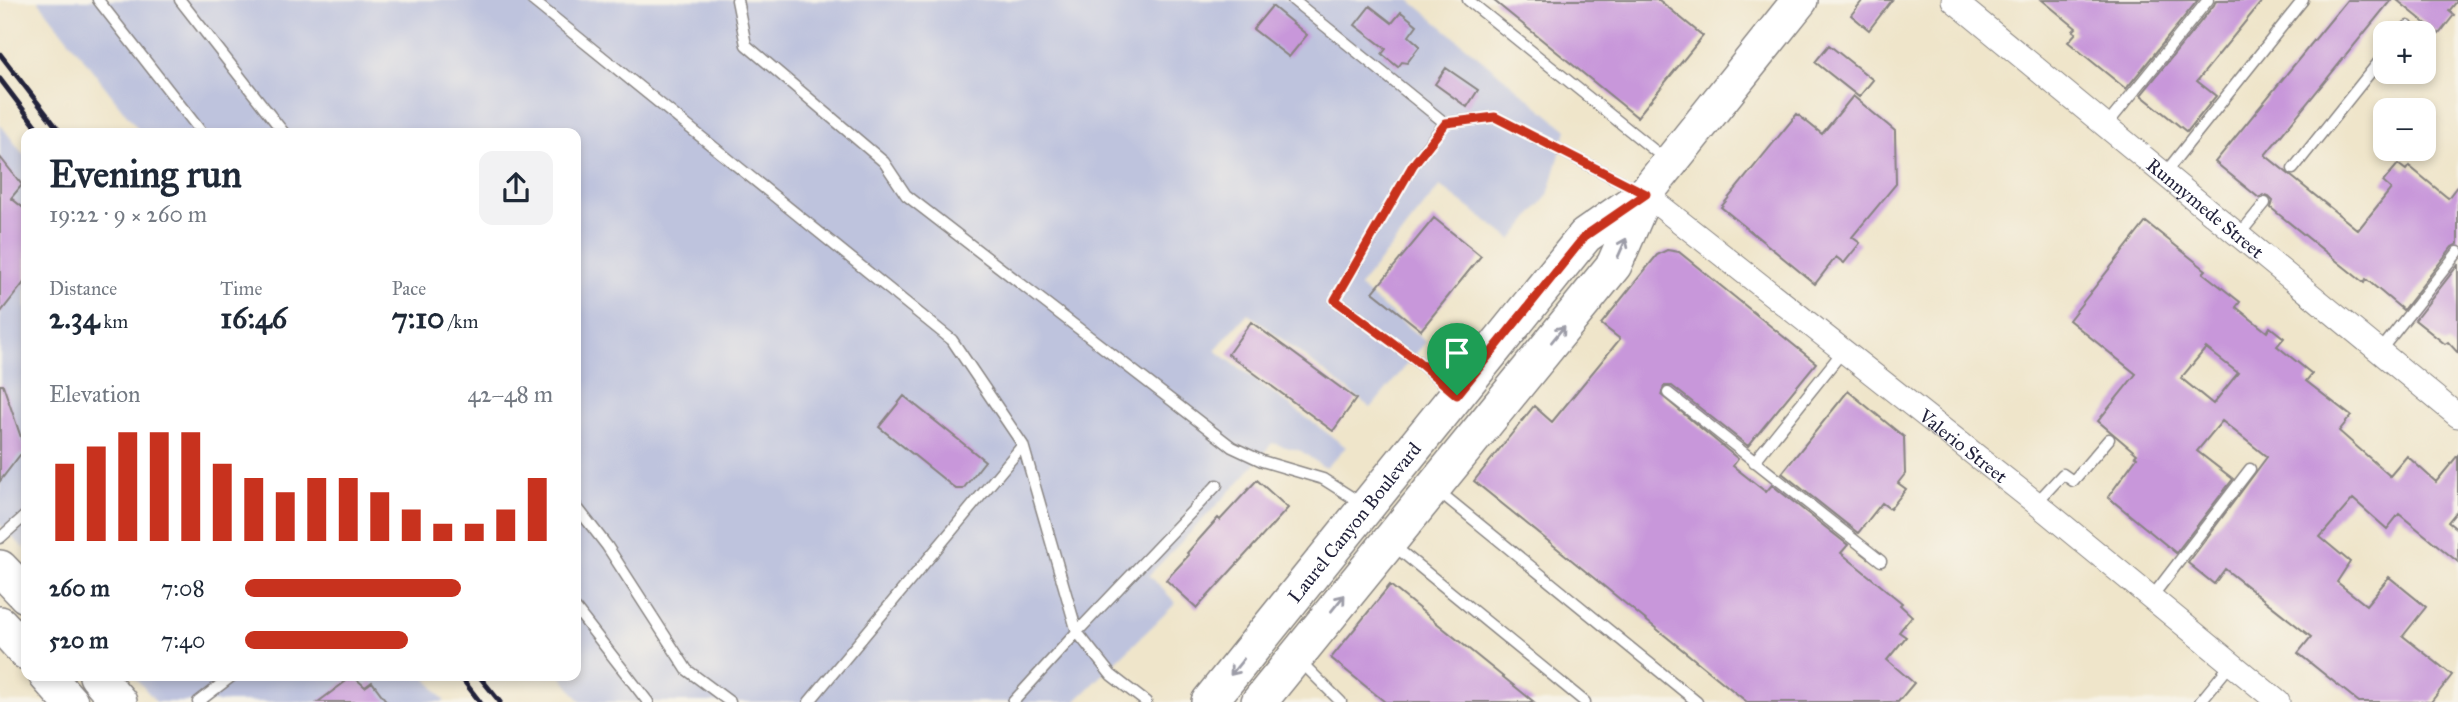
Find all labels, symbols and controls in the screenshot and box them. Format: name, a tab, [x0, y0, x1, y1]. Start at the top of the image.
map controls	[2373, 21, 2436, 161]
button: +	[2373, 21, 2436, 84]
button: −	[2373, 98, 2436, 161]
text: Evening run	[49, 151, 242, 197]
button: share	[479, 151, 553, 225]
street label: Runnymede Street	[2142, 153, 2269, 263]
text: 19:22 · 9 × 260 m	[49, 200, 207, 228]
one-way arrow	[1616, 237, 1629, 259]
text: Distance	[49, 277, 117, 300]
text: Time	[220, 277, 262, 300]
text: Pace	[392, 277, 426, 300]
text: 2.34	[49, 300, 99, 336]
text: 16:46	[220, 300, 287, 336]
text: 7:10	[392, 300, 444, 336]
text: km	[99, 310, 128, 333]
text: /km	[444, 310, 478, 333]
pin	[1427, 323, 1487, 395]
one-way arrow	[1549, 325, 1565, 343]
icon: arrive	[1438, 334, 1476, 372]
text: Elevation	[49, 380, 140, 408]
text: 42–48 m	[467, 380, 553, 408]
street label: Valerio Street	[1914, 403, 2013, 488]
street label: Laurel Canyon Boulevard	[1283, 437, 1426, 607]
text: 260 m	[49, 574, 110, 602]
text: 7:08	[161, 574, 205, 602]
one-way arrow	[1330, 594, 1346, 612]
text: 520 m	[49, 626, 109, 654]
text: 7:40	[161, 626, 205, 654]
one-way arrow	[1229, 658, 1244, 676]

